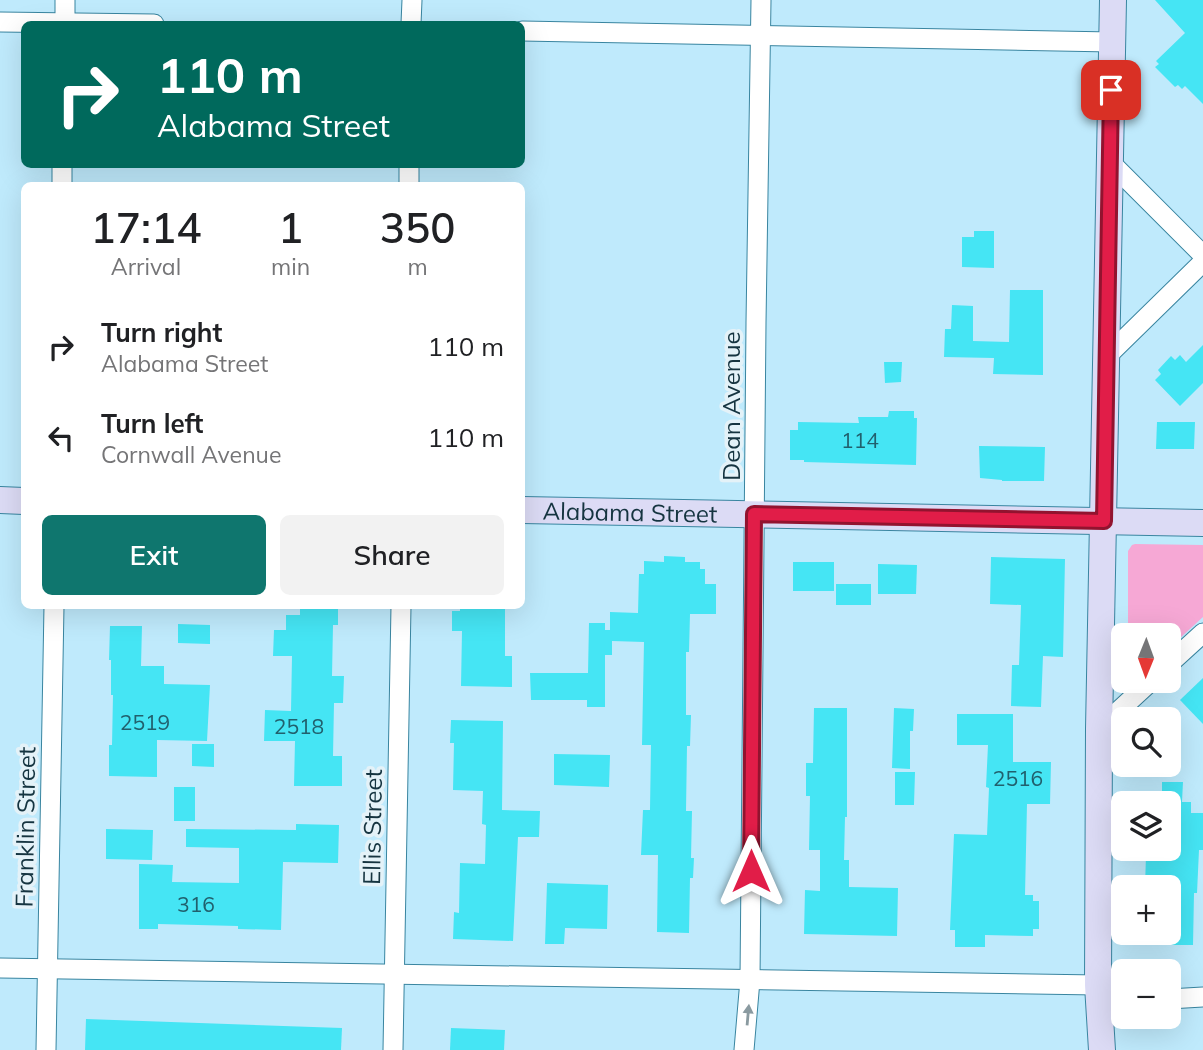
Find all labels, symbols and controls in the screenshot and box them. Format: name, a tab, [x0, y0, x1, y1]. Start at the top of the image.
text: 110 m	[157, 44, 303, 105]
icon: right	[42, 49, 133, 140]
pin	[1081, 60, 1141, 120]
icon: arrive	[1092, 71, 1130, 109]
text: Alabama Street	[157, 105, 390, 145]
text: 17:14	[91, 201, 201, 254]
text: 1	[278, 201, 303, 254]
text: 350	[380, 201, 455, 254]
text: Arrival	[111, 252, 181, 281]
text: min	[271, 252, 310, 281]
text: m	[407, 252, 428, 281]
text: Turn right	[101, 316, 222, 349]
icon: right	[42, 328, 80, 366]
text: 110 m	[428, 330, 504, 363]
street label: Dean Avenue	[716, 331, 746, 481]
text: Alabama Street	[101, 349, 268, 378]
text: Turn left	[101, 407, 203, 440]
icon: left	[42, 419, 80, 457]
text: 110 m	[428, 421, 504, 454]
house number: 114	[841, 427, 879, 453]
text: Cornwall Avenue	[101, 440, 281, 469]
street label: Alabama Street	[542, 495, 718, 529]
button: Exit	[42, 515, 266, 595]
button: Share	[280, 515, 504, 595]
north arrow	[1111, 623, 1181, 693]
map controls	[1111, 623, 1181, 1029]
button: search	[1111, 707, 1181, 777]
house number: 2519	[120, 709, 170, 735]
house number: 2518	[274, 713, 324, 739]
street label: Franklin Street	[9, 746, 41, 908]
house number: 2516	[993, 765, 1043, 791]
street label: Ellis Street	[356, 769, 388, 885]
button: layers	[1111, 791, 1181, 861]
position arrow	[714, 834, 788, 908]
button: +	[1111, 875, 1181, 945]
house number: 316	[177, 891, 215, 917]
button: −	[1111, 959, 1181, 1029]
one-way arrow	[743, 1004, 754, 1026]

